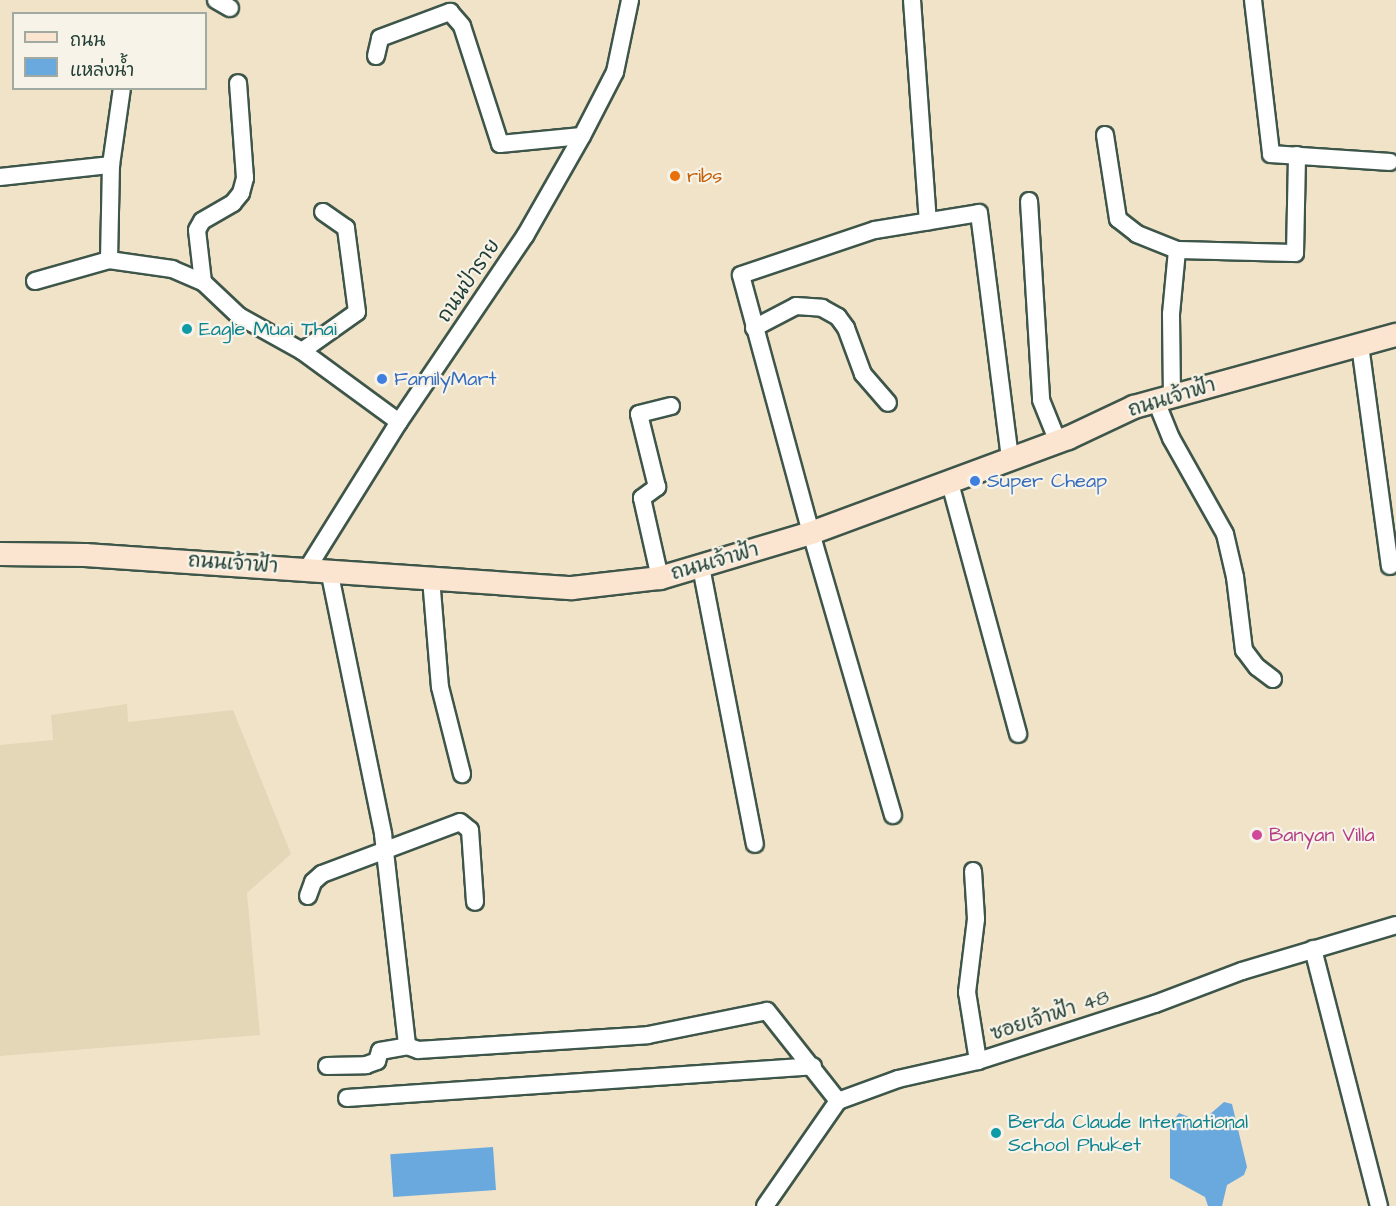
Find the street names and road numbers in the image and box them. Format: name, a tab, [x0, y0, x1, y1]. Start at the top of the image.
street label: ถนนป่าราย	[432, 235, 506, 327]
street label: ถนนเจ้าฟ้า	[1125, 373, 1219, 423]
street label: ถนนเจ้าฟ้า	[668, 538, 762, 586]
street label: ถนนเจ้าฟ้า	[187, 549, 279, 579]
street label: ซอยเจ้าฟ้า 48	[988, 986, 1112, 1046]

